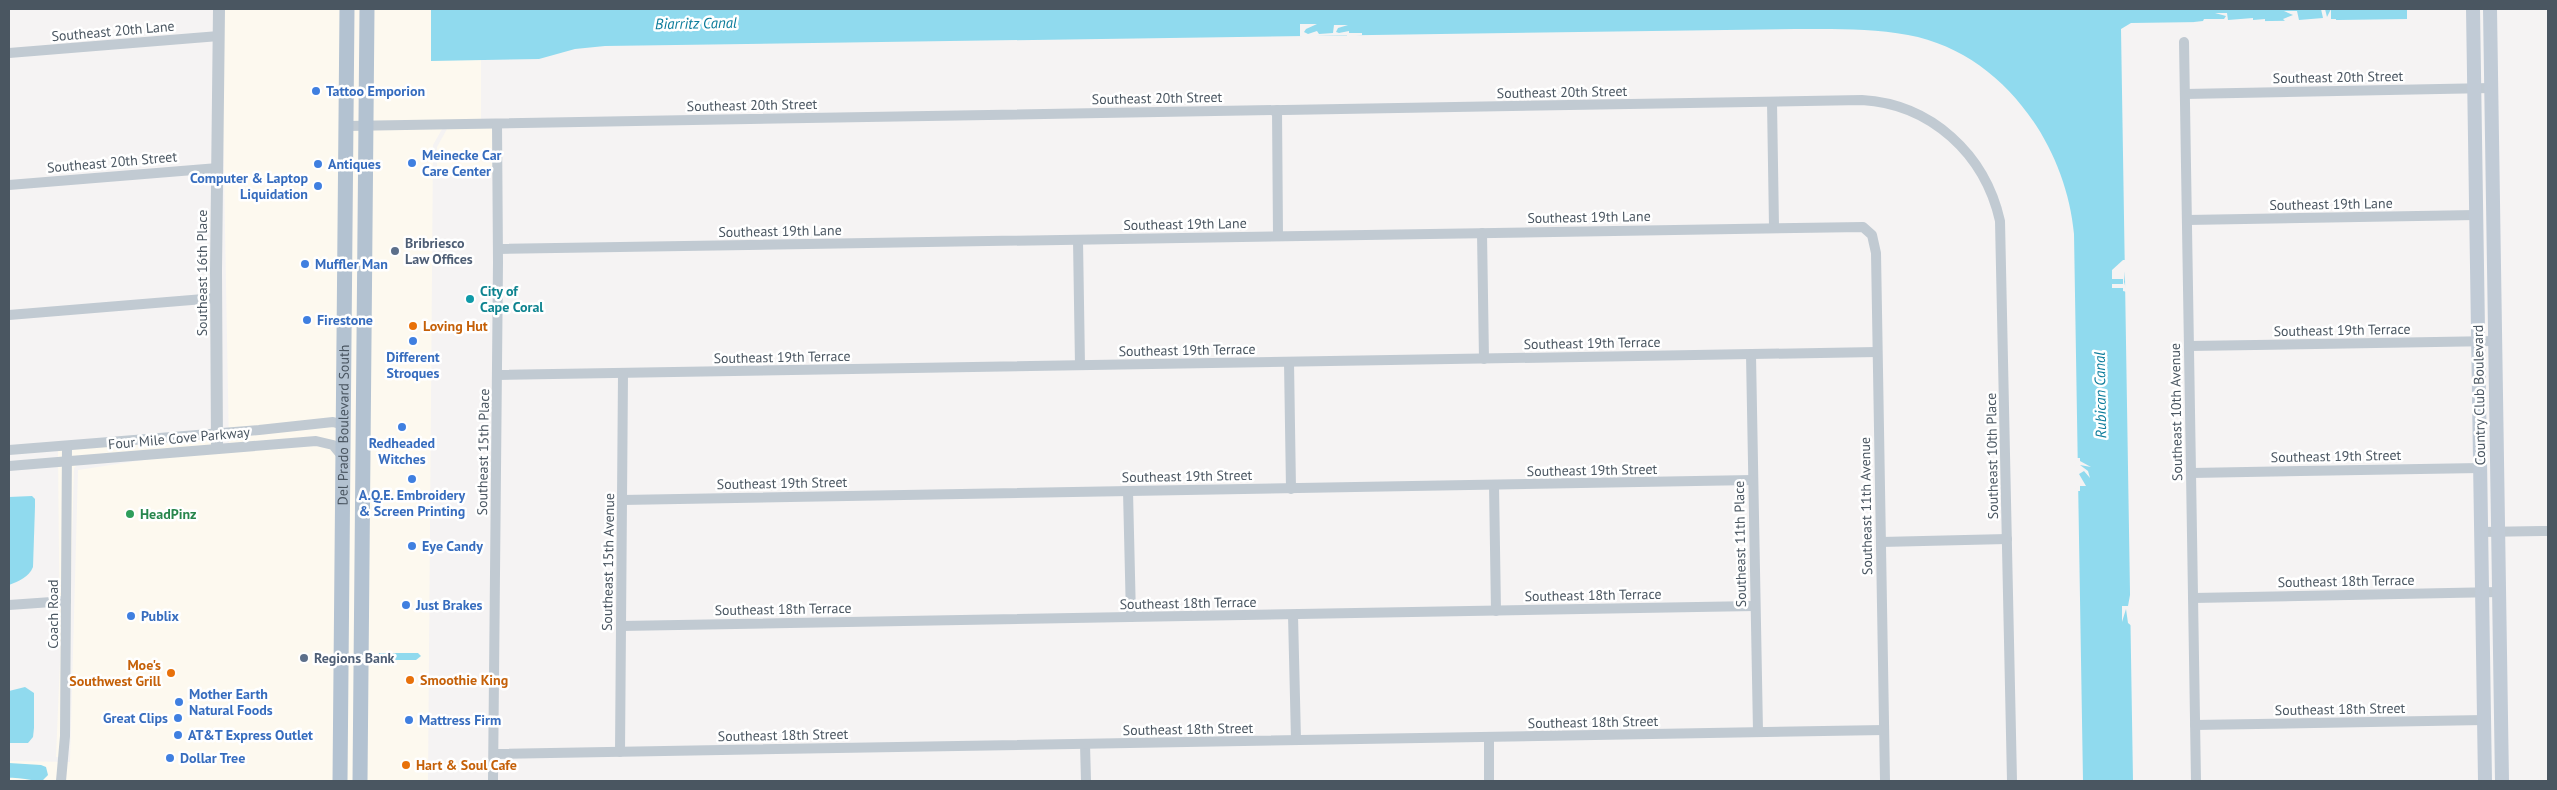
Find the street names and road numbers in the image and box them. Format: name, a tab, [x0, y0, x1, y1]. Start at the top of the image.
street label: Southeast 20th Lane	[51, 17, 175, 45]
street label: Southeast 20th Street	[2273, 67, 2404, 87]
street label: Southeast 20th Street	[1497, 82, 1628, 102]
street label: Southeast 20th Street	[1092, 88, 1223, 108]
street label: Southeast 20th Street	[687, 95, 818, 115]
street label: Southeast 20th Street	[46, 147, 178, 177]
street label: Southeast 19th Lane	[2269, 194, 2393, 214]
street label: Southeast 19th Lane	[1527, 207, 1651, 227]
street label: Southeast 16th Place	[193, 210, 211, 336]
street label: Southeast 19th Lane	[1123, 214, 1247, 234]
street label: Southeast 19th Lane	[718, 221, 842, 241]
street label: Southeast 19th Terrace	[2273, 320, 2411, 340]
street label: Country Club Boulevard	[2469, 325, 2489, 465]
street label: Southeast 19th Terrace	[1523, 333, 1661, 353]
street label: Southeast 19th Terrace	[1118, 340, 1256, 360]
street label: Southeast 10th Avenue	[2166, 343, 2186, 481]
street label: Del Prado Boulevard South	[333, 345, 353, 506]
street label: Southeast 19th Terrace	[713, 347, 851, 367]
street label: Southeast 15th Place	[473, 389, 493, 515]
street label: Southeast 10th Place	[1982, 393, 2002, 519]
street label: Four Mile Cove Parkway	[107, 423, 251, 453]
street label: Southeast 11th Avenue	[1856, 437, 1876, 575]
street label: Southeast 19th Street	[2271, 446, 2402, 466]
street label: Southeast 19th Street	[1527, 460, 1658, 480]
street label: Southeast 19th Street	[1122, 466, 1253, 486]
street label: Southeast 19th Street	[717, 473, 848, 493]
street label: Southeast 11th Place	[1730, 481, 1750, 607]
street label: Southeast 15th Avenue	[598, 493, 618, 631]
street label: Southeast 18th Terrace	[2277, 571, 2415, 591]
street label: Coach Road	[44, 579, 62, 649]
street label: Southeast 18th Terrace	[1524, 585, 1662, 605]
street label: Southeast 18th Terrace	[1119, 593, 1257, 613]
street label: Southeast 18th Terrace	[714, 599, 852, 619]
street label: Southeast 18th Street	[2275, 699, 2406, 719]
street label: Southeast 18th Street	[1528, 712, 1659, 732]
street label: Southeast 18th Street	[1123, 719, 1254, 739]
street label: Southeast 18th Street	[718, 725, 849, 745]

